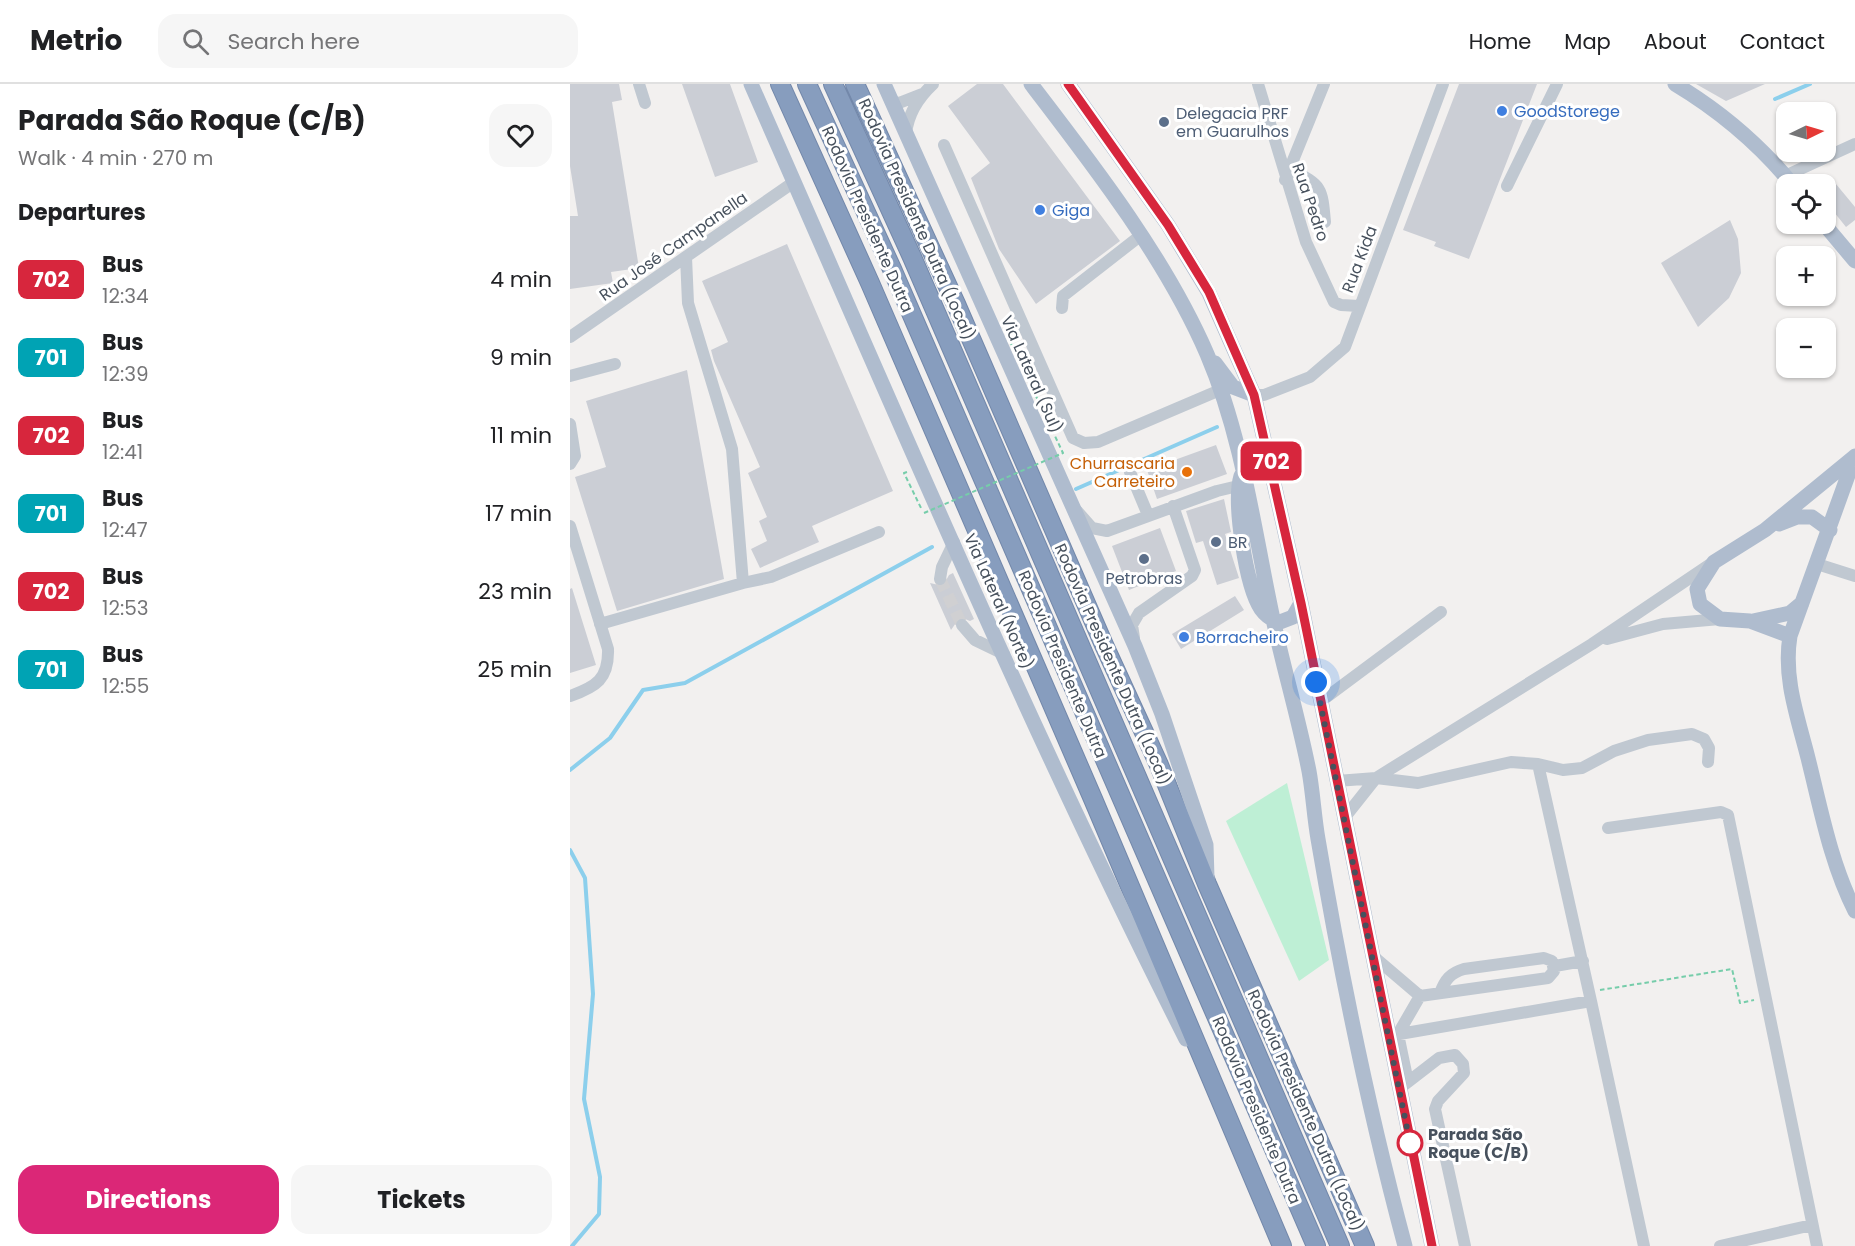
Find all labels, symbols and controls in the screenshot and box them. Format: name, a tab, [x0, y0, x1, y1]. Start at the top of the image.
search box	[158, 14, 578, 68]
text: Metrio	[30, 21, 122, 60]
icon: search	[179, 25, 212, 58]
text: Search here	[227, 26, 360, 57]
text: Home	[1469, 27, 1531, 56]
text: Map	[1564, 27, 1611, 56]
text: About	[1644, 27, 1707, 56]
text: Contact	[1740, 27, 1825, 56]
street label: Rodovia Presidente Dutra (Local)	[853, 95, 980, 344]
place label: GoodStorege	[1514, 100, 1620, 123]
text: Parada São Roque (C/B)	[18, 101, 366, 140]
place label: Delegacia PRF em Guarulhos	[1176, 102, 1289, 143]
north arrow	[1776, 102, 1836, 162]
map controls	[1776, 102, 1836, 378]
button: heart	[489, 104, 552, 167]
marker: GoodStorege	[1495, 104, 1509, 118]
marker: Delegacia PRF em Guarulhos	[1157, 115, 1171, 129]
street label: Rodovia Presidente Dutra	[816, 122, 919, 316]
text: Walk · 4 min · 270 m	[18, 144, 213, 172]
street label: Rua Pedro	[1286, 160, 1335, 244]
button: locate	[1776, 174, 1836, 234]
street label: Rua José Campanella	[594, 186, 752, 306]
text: Departures	[18, 197, 146, 228]
place label: Giga	[1052, 199, 1090, 222]
marker: Giga	[1033, 203, 1047, 217]
street label: Rua Kida	[1336, 222, 1383, 296]
button: +	[1776, 246, 1836, 306]
text: Bus	[102, 249, 144, 280]
text: 4 min	[490, 264, 552, 295]
text: 702	[33, 265, 69, 294]
text: 12:34	[102, 282, 149, 310]
street label: Via Lateral (Sul)	[995, 312, 1068, 437]
button: −	[1776, 318, 1836, 378]
text: Bus	[102, 327, 144, 358]
text: 9 min	[490, 342, 552, 373]
text: 701	[35, 343, 67, 372]
text: 12:39	[102, 360, 149, 388]
text: Bus	[102, 405, 144, 436]
text: 11 min	[490, 420, 552, 451]
text: 702	[33, 421, 69, 450]
text: 12:41	[102, 438, 143, 466]
line badge: 702	[1236, 442, 1306, 481]
text: 702	[1253, 447, 1289, 476]
place label: Churrascaria Carreteiro	[1070, 452, 1175, 493]
marker: Churrascaria Carreteiro	[1180, 465, 1194, 479]
text: Bus	[102, 483, 144, 514]
text: 17 min	[485, 498, 552, 529]
text: 701	[35, 499, 67, 528]
text: 12:47	[102, 516, 148, 544]
street label: Via Lateral (Norte)	[958, 530, 1039, 673]
place label: BR	[1228, 531, 1248, 554]
marker: BR	[1209, 535, 1223, 549]
street label: Rodovia Presidente Dutra (Local)	[1049, 540, 1176, 789]
marker: Petrobras	[1137, 552, 1151, 566]
text: Bus	[102, 561, 144, 592]
street label: Rodovia Presidente Dutra	[1013, 567, 1113, 761]
place label: Petrobras	[1105, 567, 1183, 590]
text: 23 min	[478, 576, 552, 607]
text: 702	[33, 577, 69, 606]
text: 12:53	[102, 594, 149, 622]
place label: Borracheiro	[1196, 626, 1289, 649]
marker: Borracheiro	[1177, 630, 1191, 644]
text: Bus	[102, 639, 144, 670]
text: 25 min	[478, 654, 552, 685]
text: 701	[35, 655, 67, 684]
your location	[1301, 667, 1331, 697]
text: 12:55	[102, 672, 149, 700]
street label: Rodovia Presidente Dutra (Local)	[1242, 986, 1369, 1235]
street label: Rodovia Presidente Dutra	[1207, 1013, 1307, 1207]
place label: Parada São Roque (C/B)	[1428, 1123, 1529, 1164]
marker: Parada São Roque (C/B)	[1397, 1130, 1423, 1156]
button: Directions	[18, 1165, 279, 1234]
button: Tickets	[291, 1165, 552, 1234]

